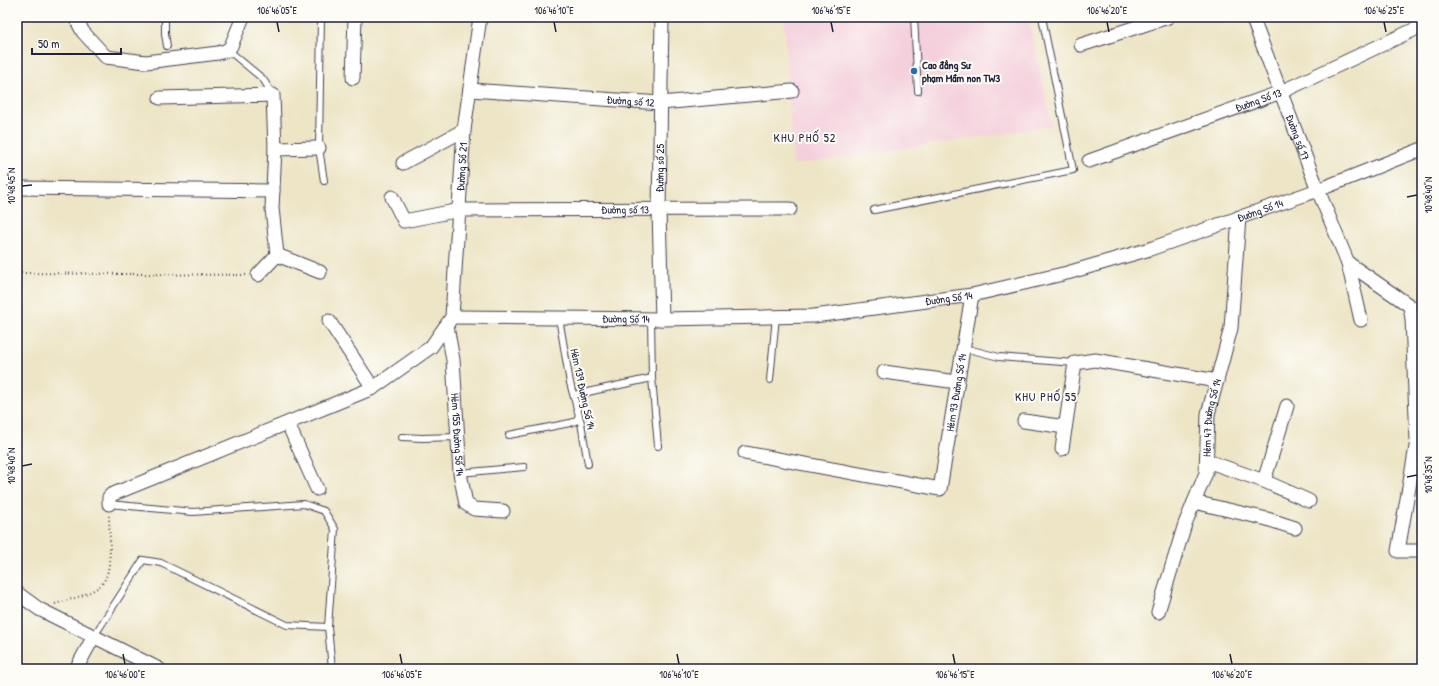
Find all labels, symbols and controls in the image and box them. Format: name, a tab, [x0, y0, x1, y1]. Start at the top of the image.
text: 106°46'05"E	[257, 4, 298, 17]
text: 106°46'10"E	[534, 4, 574, 17]
text: 106°46'15"E	[811, 4, 851, 17]
text: 106°46'20"E	[1087, 4, 1128, 17]
text: 106°46'25"E	[1364, 4, 1405, 17]
scale bar	[32, 30, 121, 56]
text: 50 m	[38, 35, 59, 52]
place label: Cao đẳng Sư phạm Mầm non TW3	[922, 58, 1000, 86]
marker: Cao đẳng Sư phạm Mầm non TW3	[909, 66, 919, 76]
street label: Đường Số 13	[1233, 85, 1284, 115]
street label: Đường số 12	[606, 92, 655, 110]
street label: Đường số 17	[1283, 113, 1313, 162]
district label: KHU PHỐ 52	[774, 129, 836, 146]
street label: Đường Số 21	[453, 142, 470, 191]
street label: Đường số 25	[652, 143, 667, 192]
text: 10°48'45"N	[5, 168, 18, 204]
text: 10°48'40"N	[1422, 177, 1435, 213]
street label: Đường Số 14	[1235, 196, 1285, 225]
street label: Đường số 13	[601, 202, 649, 217]
street label: Đường Số 14	[924, 288, 973, 308]
street label: Đường Số 14	[602, 311, 650, 326]
street label: Hẻm 139 Đường Số 14	[568, 347, 598, 431]
street label: Hẻm 93 Đường Số 14	[943, 353, 969, 432]
street label: Hẻm 47 Đường Số 14	[1200, 377, 1224, 457]
district label: KHU PHỐ 55	[1015, 388, 1077, 405]
street label: Hẻm 155 Đường Số 14	[448, 393, 467, 477]
text: 10°48'40"N	[5, 448, 18, 484]
text: 10°48'35"N	[1422, 456, 1435, 494]
text: 106°46'00"E	[105, 668, 146, 681]
text: 106°46'05"E	[382, 668, 423, 681]
text: 106°46'10"E	[659, 668, 699, 681]
text: 106°46'15"E	[935, 668, 975, 681]
text: 106°46'20"E	[1212, 668, 1253, 681]

